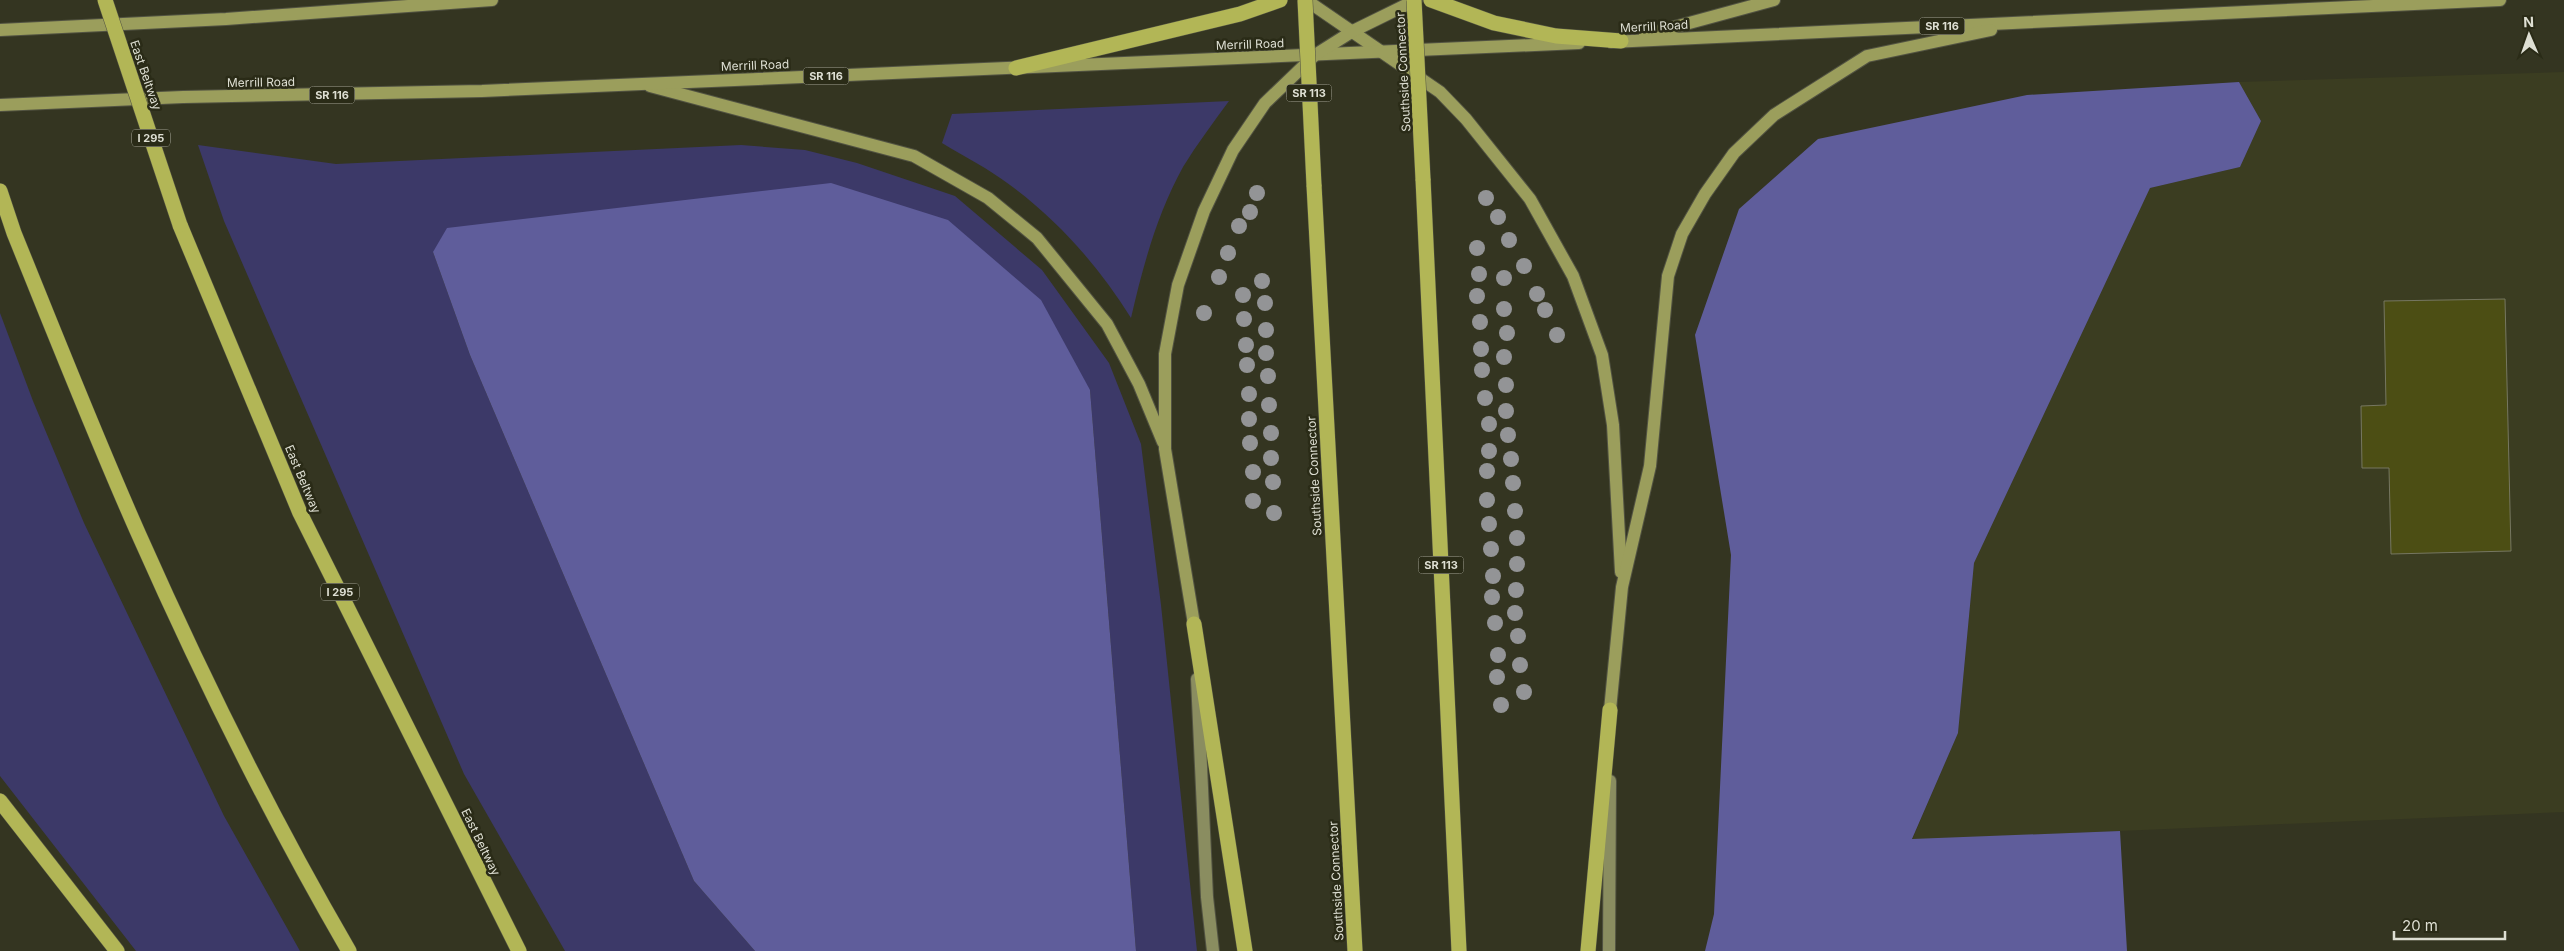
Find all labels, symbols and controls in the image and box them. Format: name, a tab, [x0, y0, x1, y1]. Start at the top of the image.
north arrow	[2504, 10, 2554, 60]
street label: Southside Connector	[1392, 11, 1414, 132]
text: N	[2523, 13, 2534, 30]
street label: Merrill Road	[1620, 17, 1688, 35]
road number: SR 116	[1920, 18, 1964, 34]
street label: Merrill Road	[1216, 35, 1284, 53]
street label: East Beltway	[127, 38, 165, 112]
street label: Merrill Road	[721, 56, 789, 74]
road number: SR 116	[804, 68, 848, 84]
street label: Merrill Road	[227, 74, 295, 90]
road number: SR 113	[1286, 85, 1332, 102]
road number: SR 116	[310, 86, 354, 104]
road number: I 295	[132, 130, 170, 146]
street label: Southside Connector	[1303, 415, 1325, 536]
street label: East Beltway	[282, 443, 324, 516]
road number: SR 113	[1418, 556, 1464, 574]
road number: I 295	[321, 584, 359, 600]
street label: East Beltway	[458, 806, 504, 878]
street label: Southside Connector	[1325, 820, 1347, 941]
scale bar	[2394, 908, 2505, 940]
text: 20 m	[2402, 916, 2438, 935]

